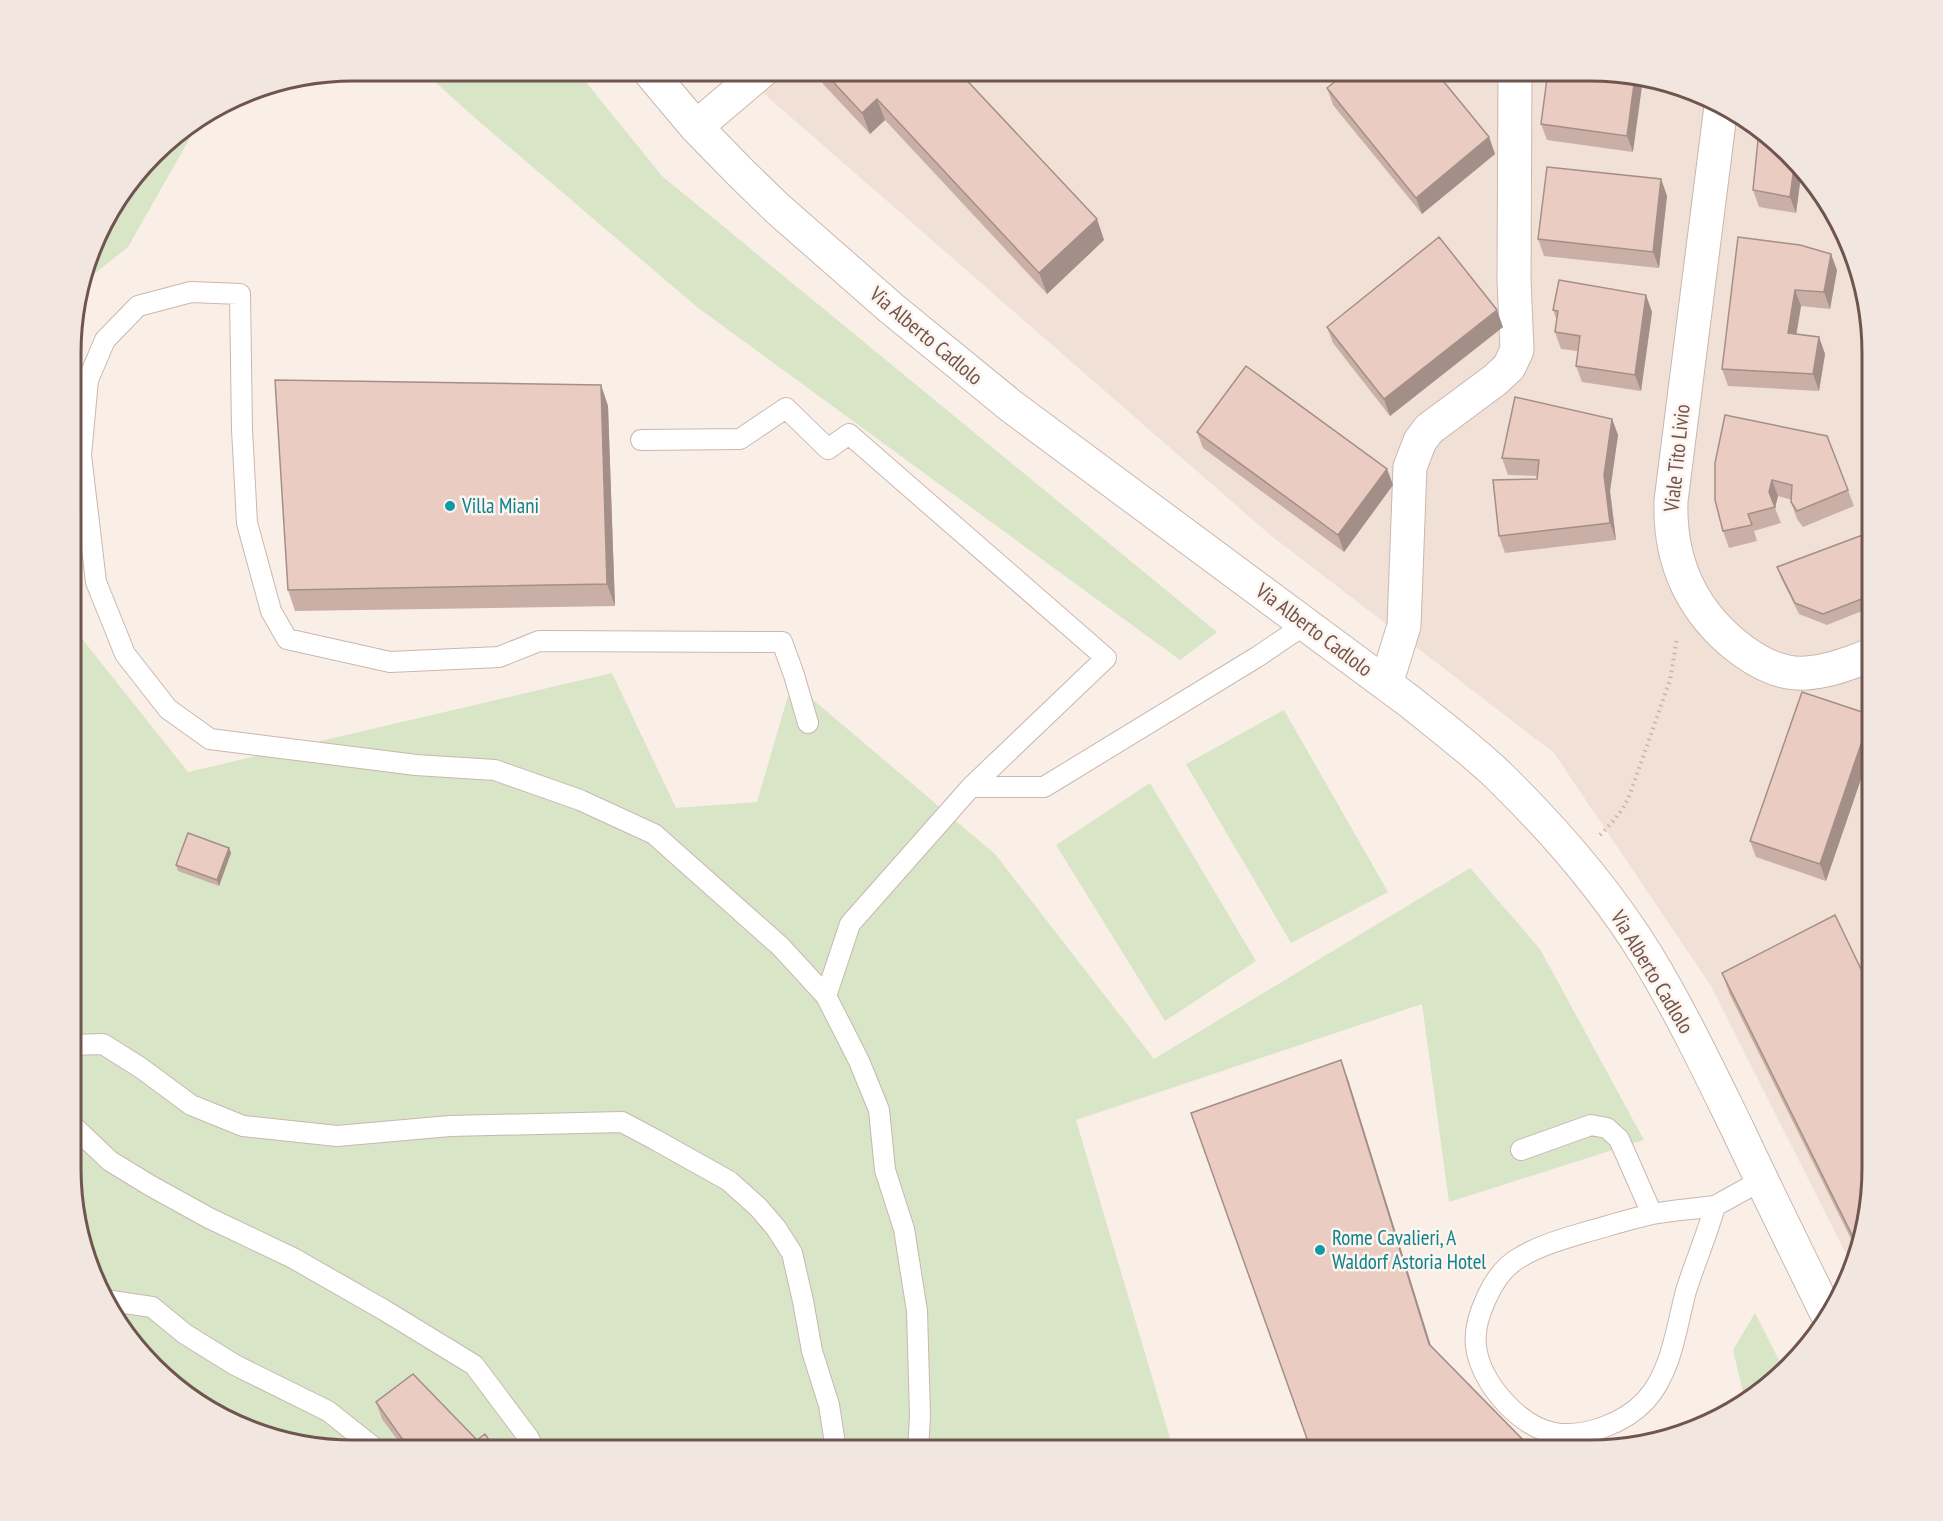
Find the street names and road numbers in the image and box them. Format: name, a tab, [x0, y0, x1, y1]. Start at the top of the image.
street label: Via Alberto Cadlolo	[864, 280, 988, 391]
street label: Viale Tito Livio	[1657, 403, 1696, 514]
street label: Via Alberto Cadlolo	[1250, 576, 1378, 682]
street label: Via Alberto Cadlolo	[1604, 904, 1700, 1038]

